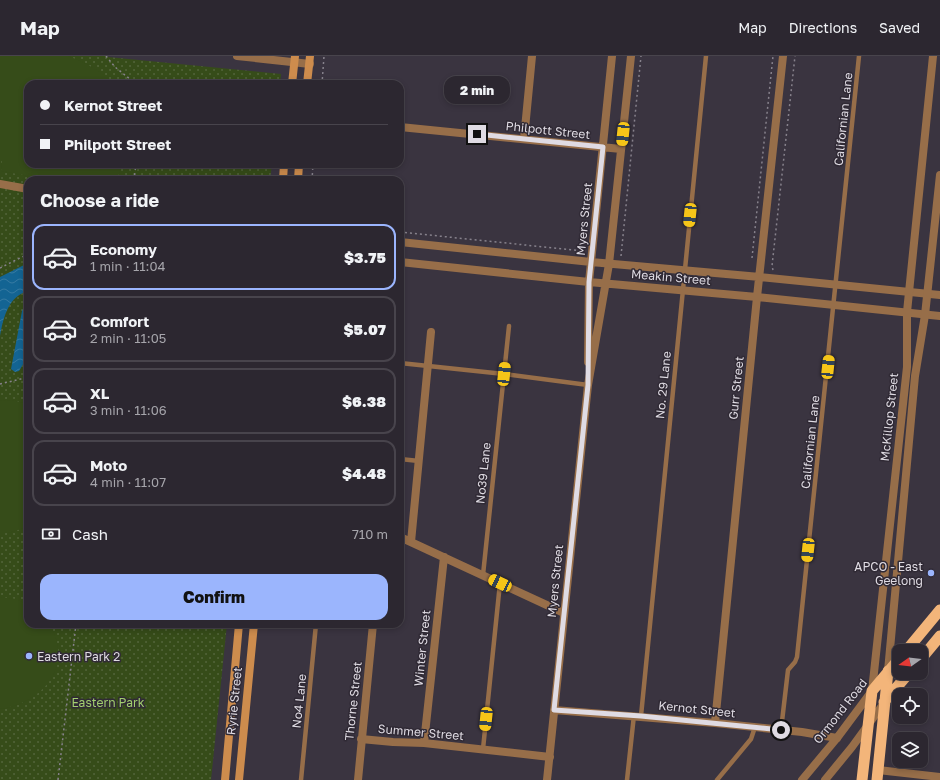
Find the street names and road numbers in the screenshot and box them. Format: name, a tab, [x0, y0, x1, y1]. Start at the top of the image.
street label: Californian Lane	[831, 71, 855, 167]
street label: Philpott Street	[505, 118, 591, 142]
street label: Myers Street	[573, 182, 595, 256]
street label: Meakin Street	[631, 266, 712, 288]
street label: No. 29 Lane	[652, 350, 674, 420]
street label: Gurr Street	[725, 355, 747, 420]
street label: McKillop Street	[877, 372, 901, 462]
street label: Californian Lane	[798, 394, 822, 490]
street label: No39 Lane	[472, 442, 494, 504]
street label: Myers Street	[544, 544, 566, 618]
street label: Winter Street	[411, 609, 434, 687]
street label: Thorne Street	[341, 660, 365, 741]
street label: Ryrie Street	[223, 666, 245, 736]
street label: No4 Lane	[289, 673, 309, 729]
street label: Ormond Road	[810, 675, 870, 747]
street label: Kernot Street	[658, 697, 737, 721]
street label: Summer Street	[377, 721, 465, 743]

